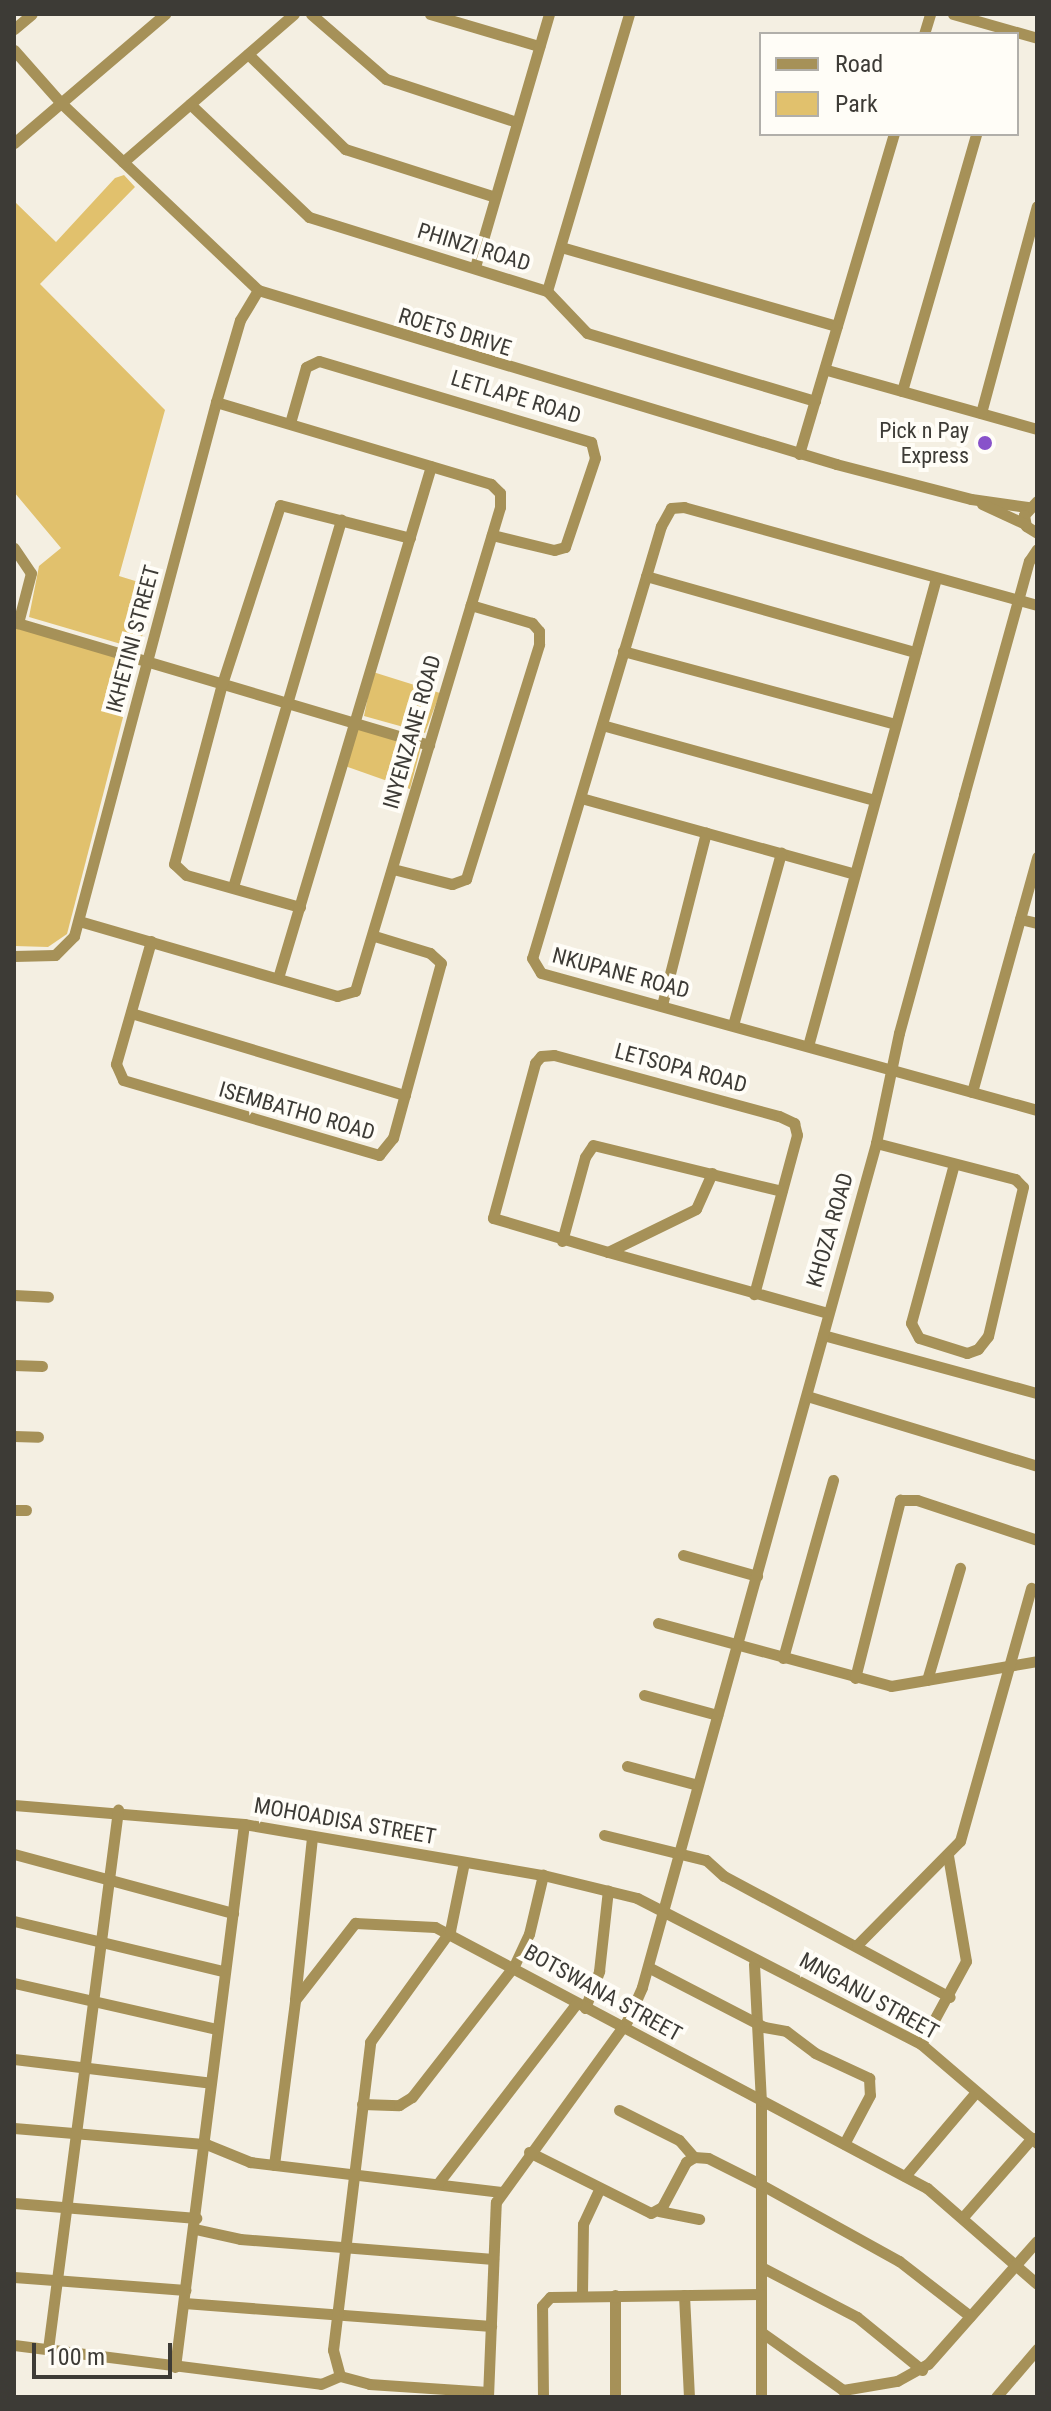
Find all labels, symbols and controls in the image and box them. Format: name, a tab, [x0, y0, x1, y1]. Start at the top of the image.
legend	[759, 32, 1019, 136]
text: Road	[835, 50, 883, 78]
text: Park	[835, 90, 878, 118]
street label: PHINZI ROAD	[414, 217, 534, 277]
street label: ROETS DRIVE	[395, 302, 515, 362]
street label: LETLAPE ROAD	[448, 365, 584, 429]
place label: Pick n Pay Express	[879, 417, 969, 468]
marker: Pick n Pay Express	[976, 434, 994, 452]
street label: IKHETINI STREET	[101, 562, 165, 716]
street label: INYENZANE ROAD	[377, 652, 447, 812]
street label: NKUPANE ROAD	[550, 942, 692, 1004]
street label: LETSOPA ROAD	[612, 1038, 750, 1098]
street label: ISEMBATHO ROAD	[216, 1076, 378, 1146]
street label: KHOZA ROAD	[801, 1170, 859, 1290]
street label: MOHOADISA STREET	[252, 1792, 438, 1850]
street label: BOTSWANA STREET	[520, 1939, 686, 2047]
street label: MNGANU STREET	[795, 1947, 943, 2045]
scale bar	[36, 2327, 176, 2377]
text: 100 m	[46, 2343, 105, 2371]

